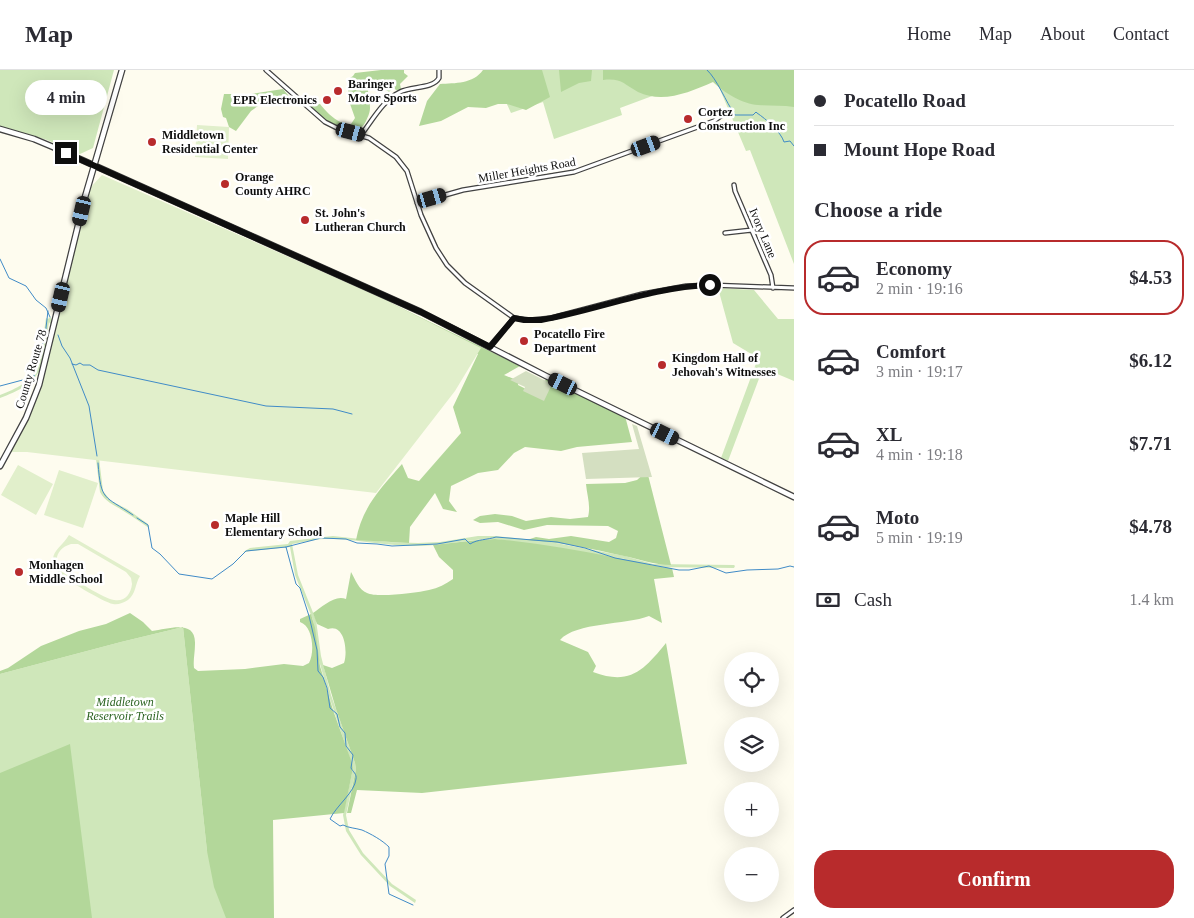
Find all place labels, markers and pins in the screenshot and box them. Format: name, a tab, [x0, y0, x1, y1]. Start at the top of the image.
place label: Baringer Motor Sports	[348, 77, 417, 105]
marker: Baringer Motor Sports	[332, 85, 344, 97]
place label: EPR Electronics	[233, 93, 317, 107]
marker: EPR Electronics	[321, 94, 333, 106]
place label: Cortez Construction Inc	[698, 105, 786, 133]
marker: Cortez Construction Inc	[682, 113, 694, 125]
place label: Middletown Residential Center	[162, 128, 258, 156]
marker: Middletown Residential Center	[146, 136, 158, 148]
place label: Orange County AHRC	[235, 170, 311, 198]
marker: Orange County AHRC	[219, 178, 231, 190]
place label: St. John's Lutheran Church	[315, 206, 406, 234]
marker: St. John's Lutheran Church	[299, 214, 311, 226]
place label: Pocatello Fire Department	[534, 327, 605, 355]
marker: Pocatello Fire Department	[518, 335, 530, 347]
place label: Kingdom Hall of Jehovah's Witnesses	[672, 351, 776, 379]
marker: Kingdom Hall of Jehovah's Witnesses	[656, 359, 668, 371]
place label: Maple Hill Elementary School	[225, 511, 323, 539]
marker: Maple Hill Elementary School	[209, 519, 221, 531]
place label: Monhagen Middle School	[29, 558, 103, 586]
marker: Monhagen Middle School	[13, 566, 25, 578]

